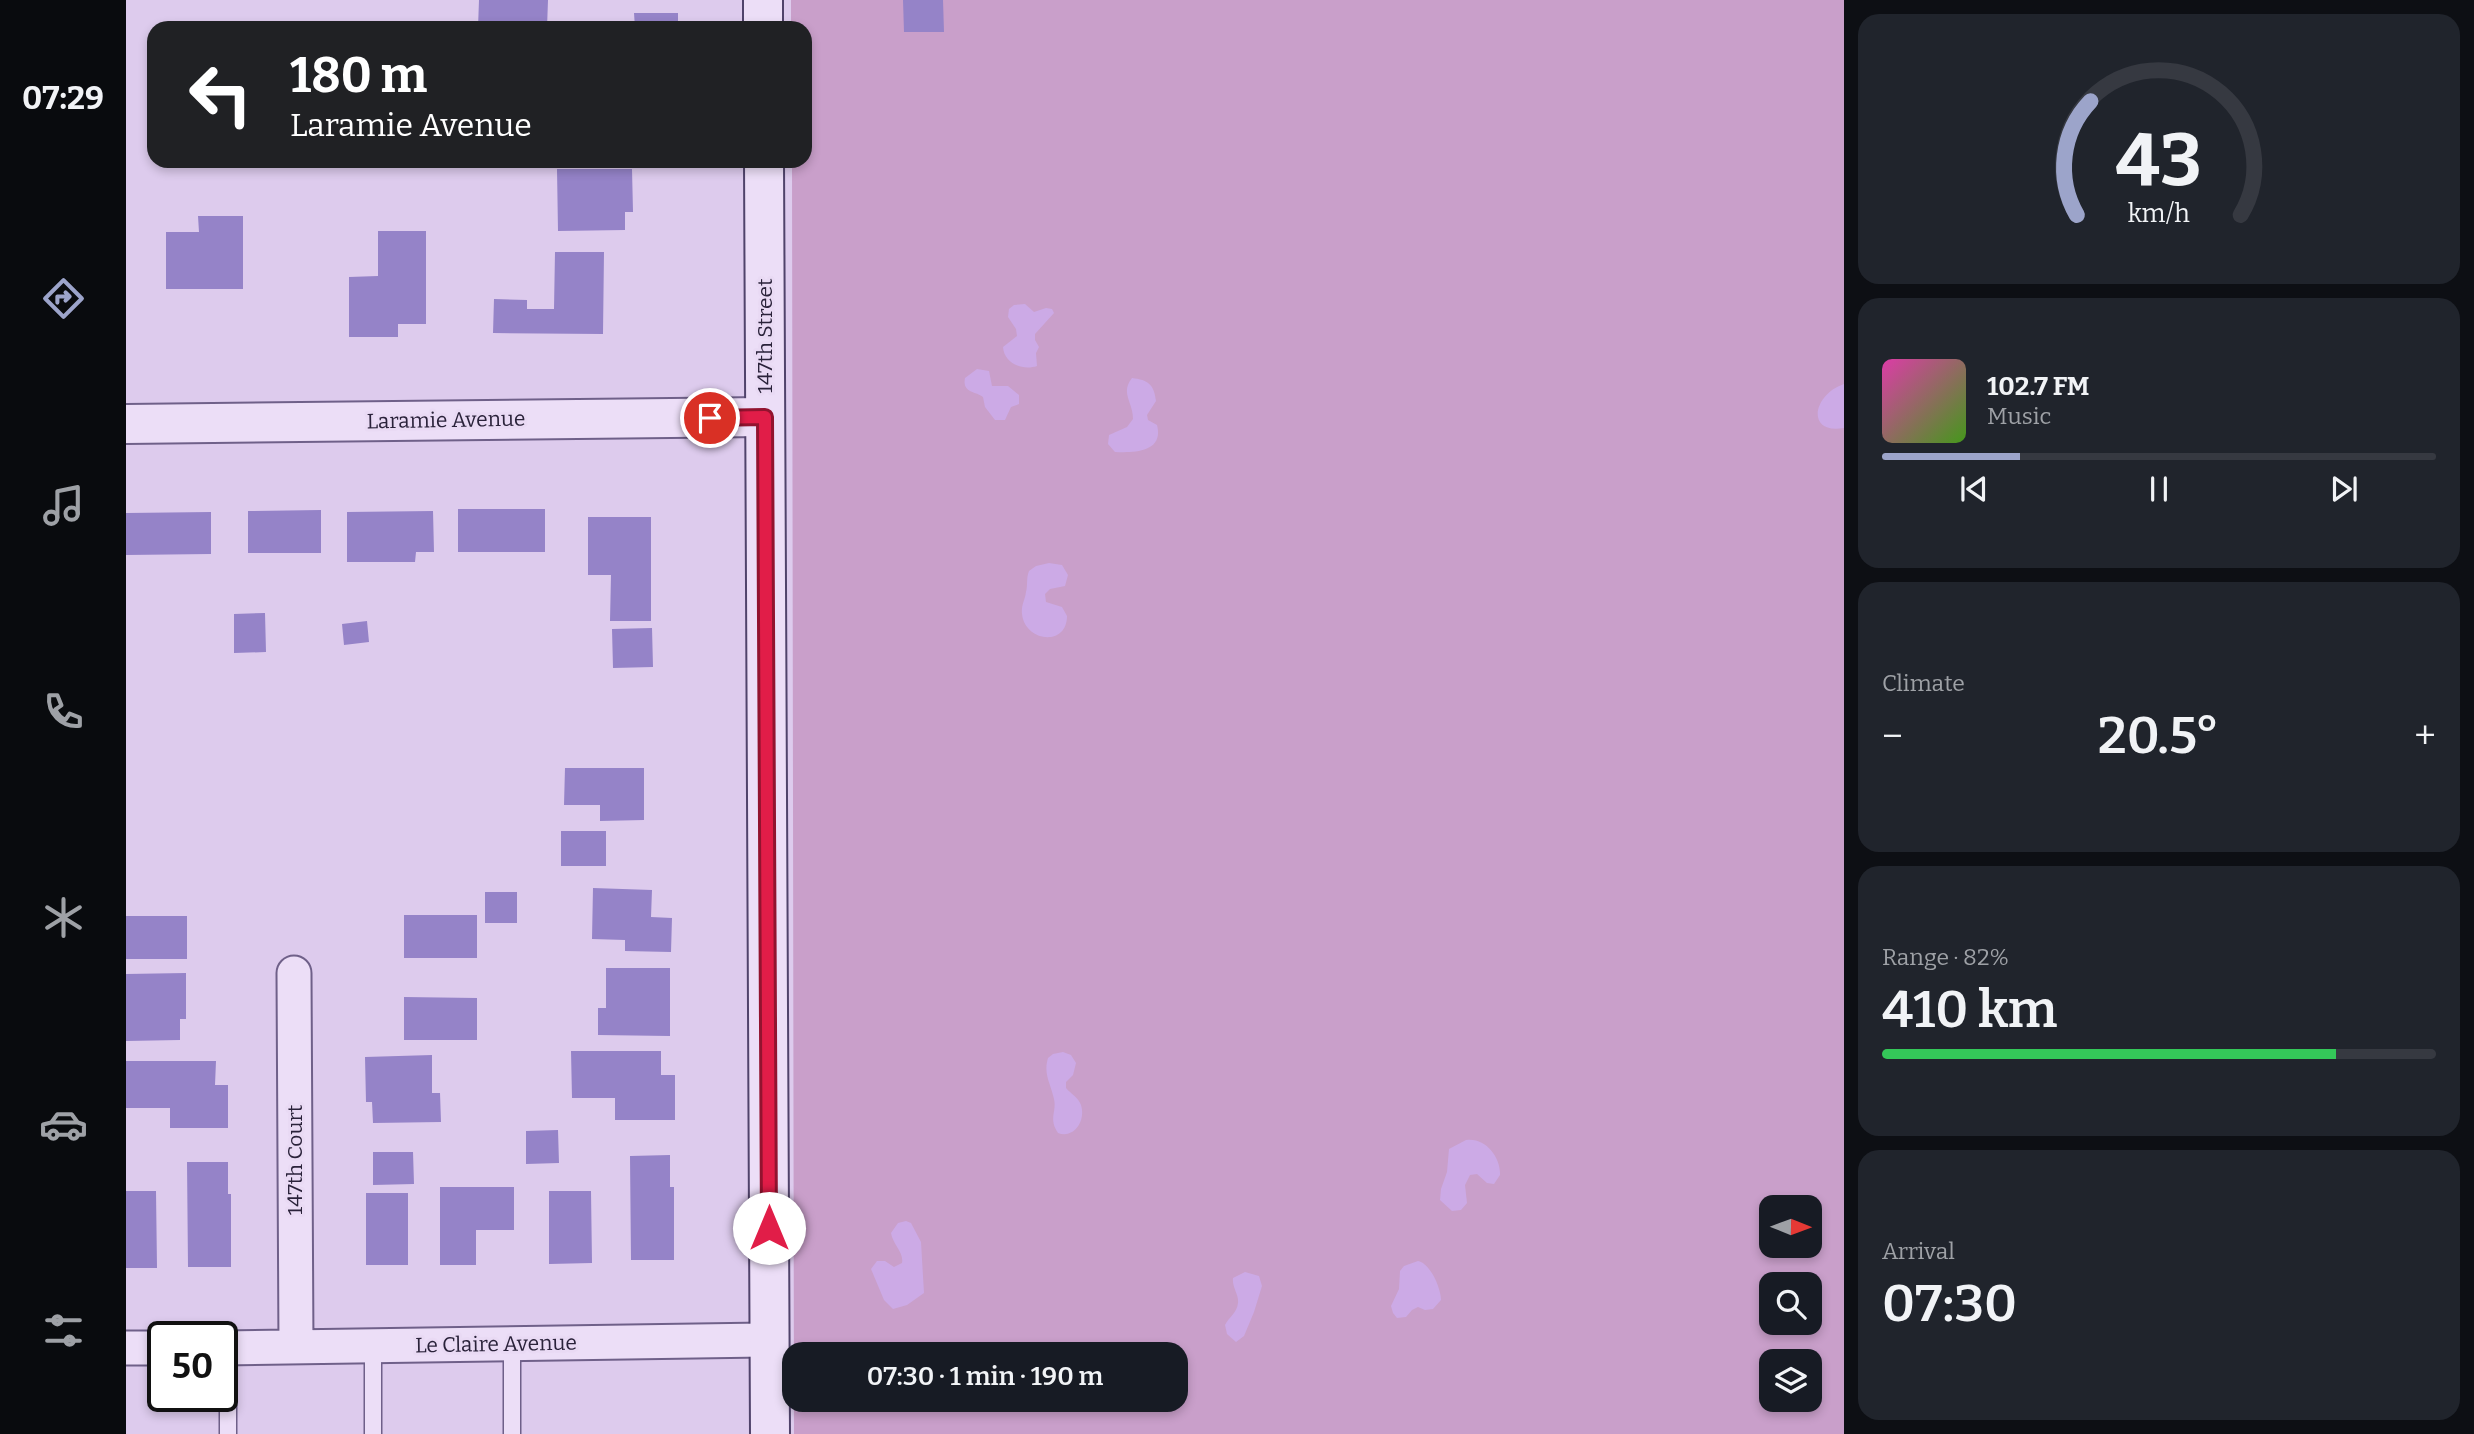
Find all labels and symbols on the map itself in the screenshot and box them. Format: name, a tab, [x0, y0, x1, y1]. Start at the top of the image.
street label: 147th Street	[752, 278, 778, 394]
pin	[680, 388, 740, 448]
street label: Laramie Avenue	[366, 406, 526, 434]
street label: 147th Court	[282, 1104, 308, 1215]
position arrow	[732, 1191, 806, 1265]
north arrow	[1759, 1195, 1822, 1258]
speed limit sign: 50	[147, 1321, 238, 1412]
street label: Le Claire Avenue	[415, 1330, 577, 1358]

